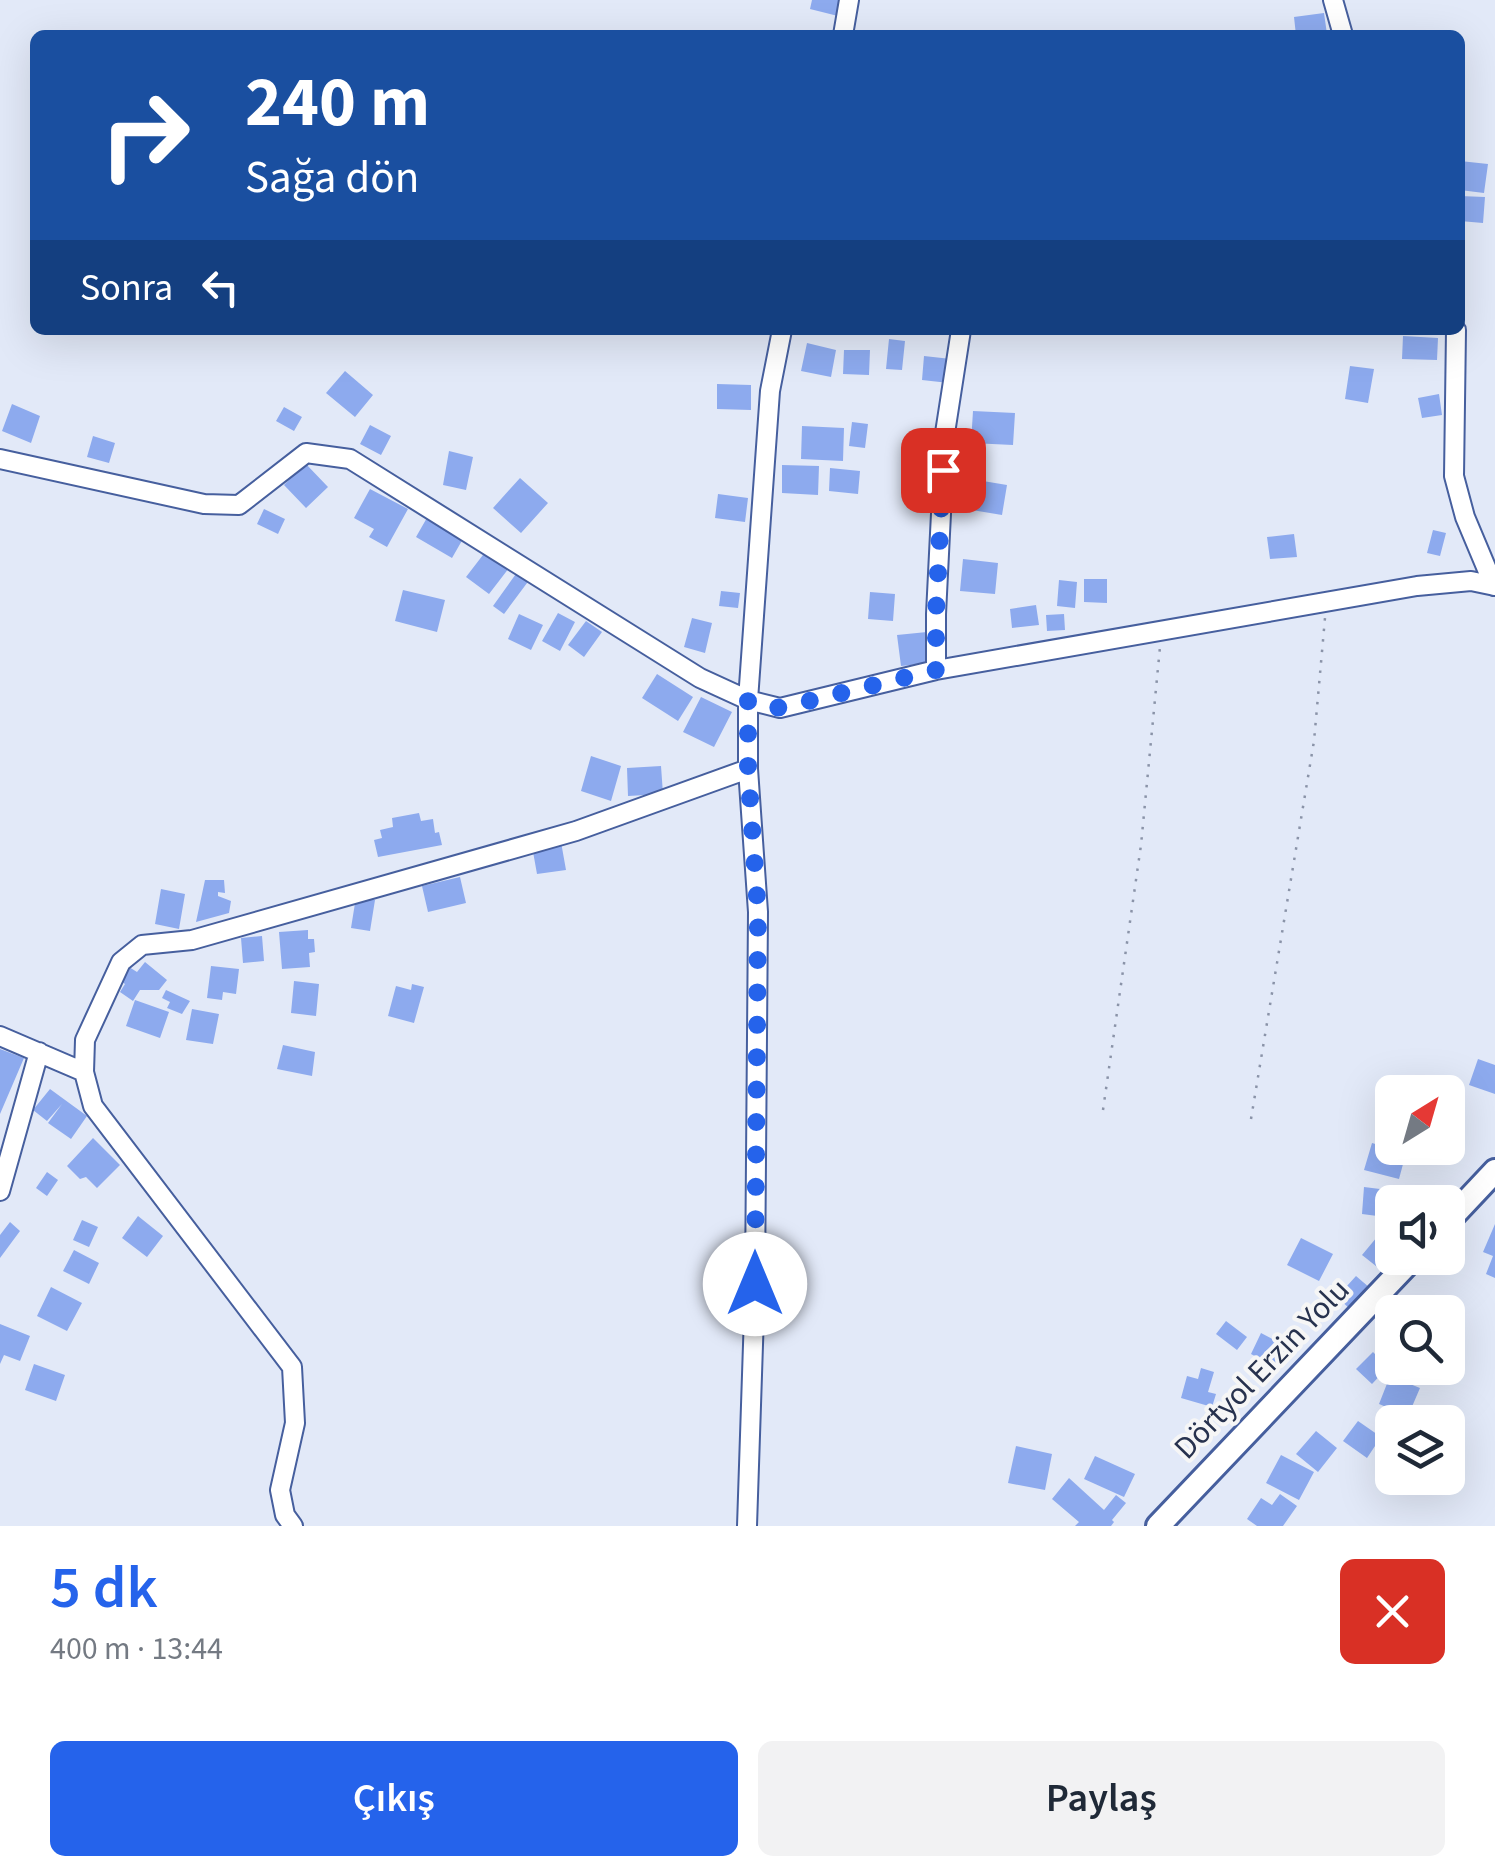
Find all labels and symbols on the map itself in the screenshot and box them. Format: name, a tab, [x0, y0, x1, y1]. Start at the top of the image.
pin	[901, 428, 986, 513]
north arrow	[1375, 1075, 1465, 1165]
position arrow	[703, 1232, 807, 1336]
street label: Dörtyol Erzin Yolu	[1164, 1268, 1360, 1470]

